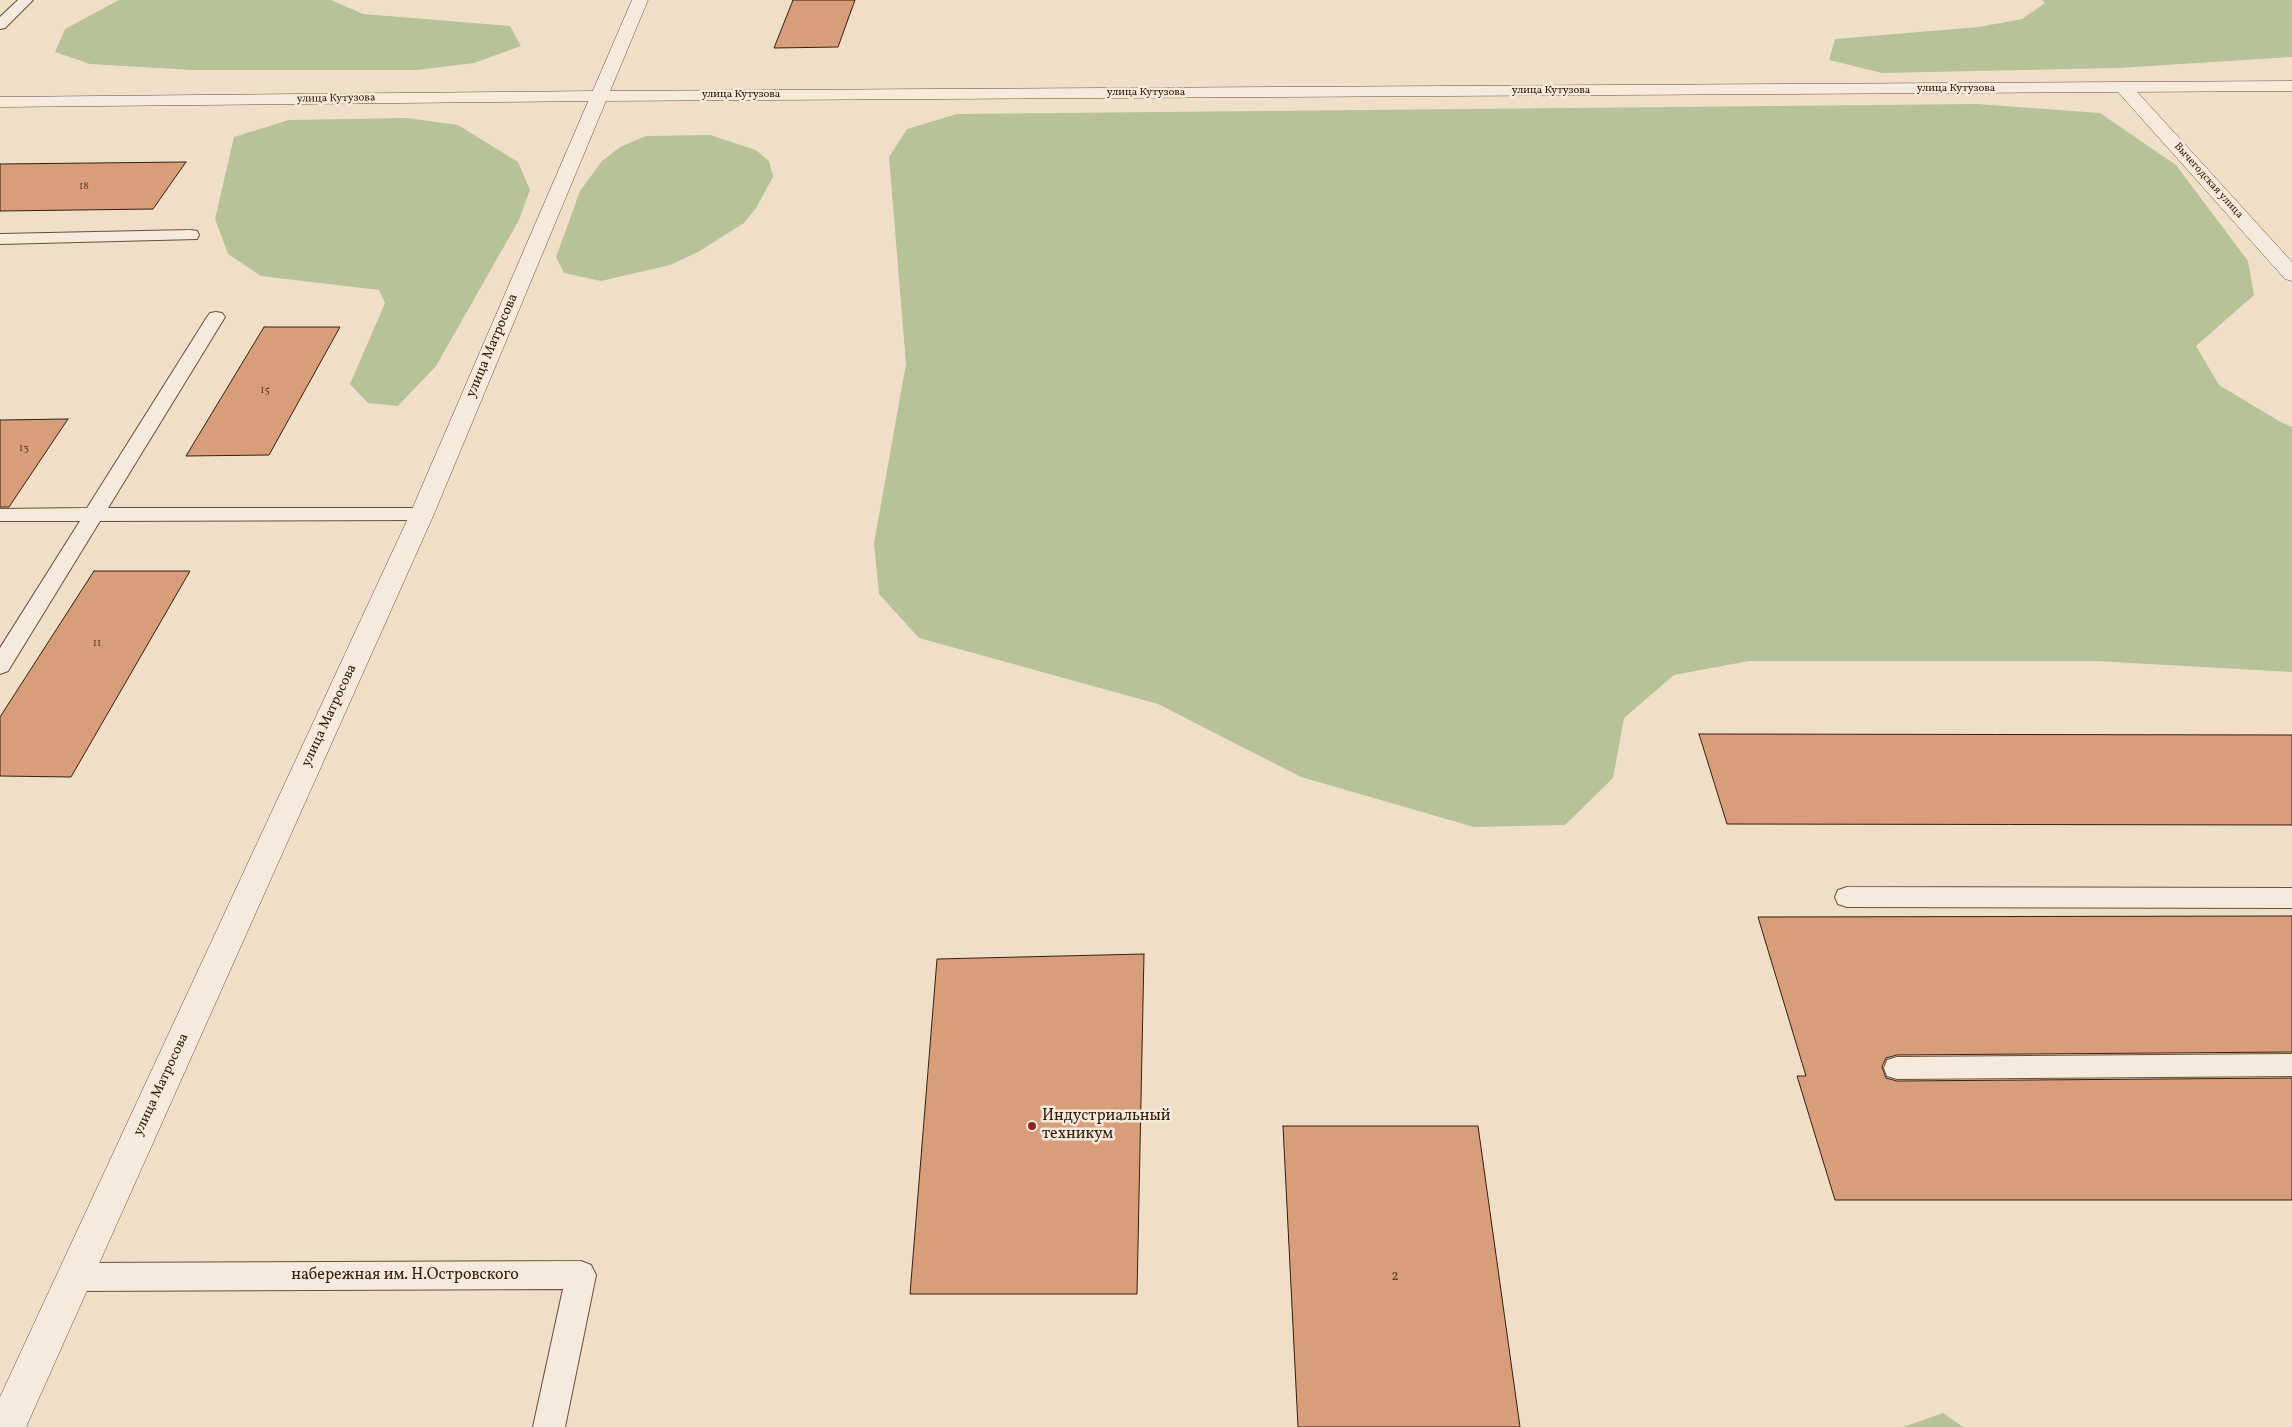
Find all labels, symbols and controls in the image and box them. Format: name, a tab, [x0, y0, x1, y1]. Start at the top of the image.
street label: улица Кутузова	[1917, 82, 1995, 96]
street label: улица Кутузова	[1512, 84, 1590, 98]
street label: улица Кутузова	[1107, 86, 1185, 100]
street label: улица Кутузова	[702, 88, 780, 102]
street label: улица Кутузова	[297, 92, 375, 106]
street label: Вычегодская улица	[2171, 140, 2245, 222]
house number: 18	[79, 180, 89, 194]
street label: улица Матросова	[464, 291, 522, 401]
house number: 15	[260, 384, 270, 398]
house number: 13	[19, 442, 29, 456]
house number: 11	[93, 637, 101, 651]
street label: улица Матросова	[299, 662, 361, 770]
street label: улица Матросова	[131, 1031, 193, 1139]
place label: Индустриальный техникум	[1042, 1107, 1171, 1145]
marker: Индустриальный техникум	[1026, 1120, 1038, 1132]
street label: набережная им. Н.Островского	[291, 1266, 519, 1286]
house number: 2	[1391, 1269, 1399, 1285]

